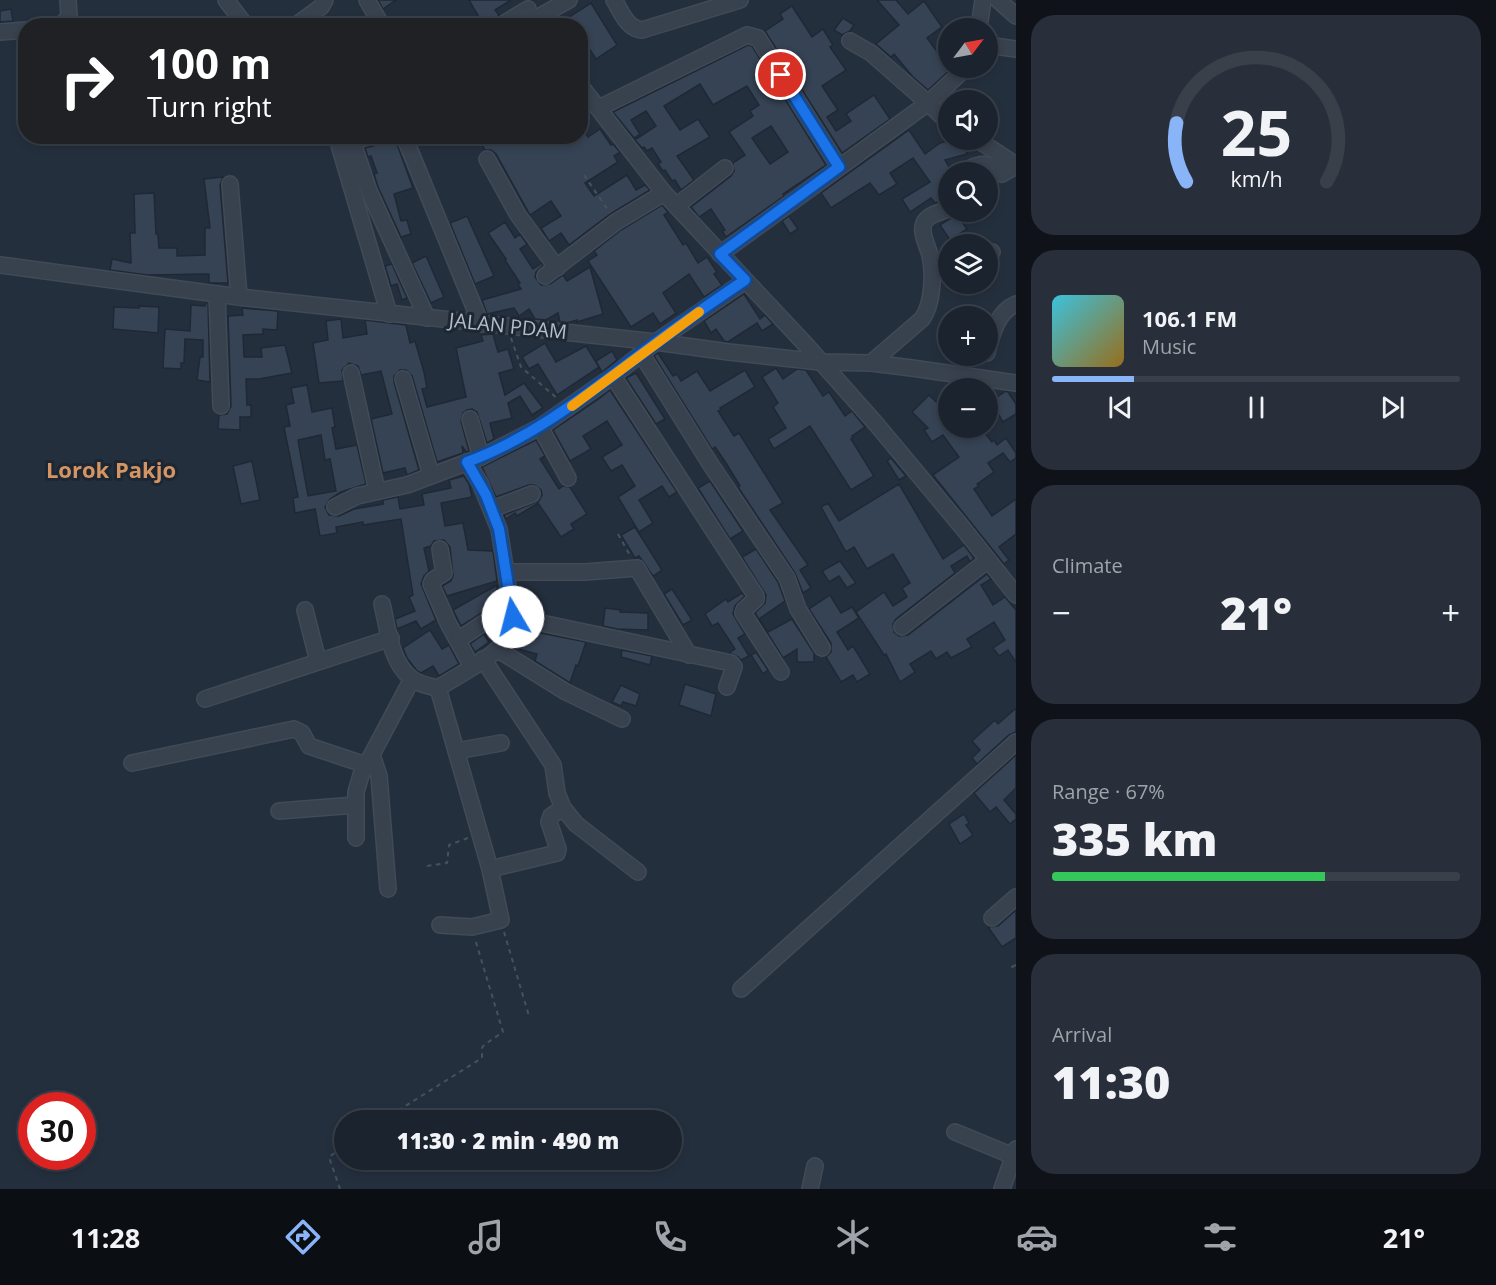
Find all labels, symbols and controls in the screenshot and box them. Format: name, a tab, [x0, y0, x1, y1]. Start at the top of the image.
north arrow	[938, 18, 998, 78]
map controls	[938, 18, 998, 438]
text: 100 m	[147, 34, 271, 91]
icon: right	[48, 42, 126, 120]
pin	[755, 49, 806, 100]
icon: arrive	[764, 58, 797, 91]
text: Turn right	[147, 88, 272, 125]
text: 25	[1220, 89, 1292, 174]
button: sound	[938, 90, 998, 150]
button: search	[938, 162, 998, 222]
text: km/h	[1230, 164, 1282, 193]
button: layers	[938, 234, 998, 294]
text: 106.1 FM	[1142, 303, 1237, 333]
street label: JALAN PDAM	[446, 306, 568, 345]
button: +	[938, 306, 998, 366]
text: Music	[1142, 333, 1196, 360]
button: −	[938, 378, 998, 438]
icon: previous	[1104, 391, 1137, 424]
icon: pause	[1240, 391, 1273, 424]
icon: next	[1376, 391, 1409, 424]
district label: Lorok Pakjo	[46, 454, 176, 484]
text: Climate	[1052, 552, 1123, 579]
text: 21°	[1220, 582, 1292, 643]
position arrow	[481, 585, 545, 649]
text: −	[1052, 590, 1071, 635]
text: +	[1441, 590, 1460, 635]
text: Range · 67%	[1052, 778, 1165, 805]
text: 335 km	[1052, 808, 1217, 869]
text: Arrival	[1052, 1021, 1112, 1048]
text: 11:30	[1052, 1051, 1170, 1112]
speed limit sign: 30	[18, 1092, 96, 1170]
text: 11:30 · 2 min · 490 m	[397, 1125, 619, 1155]
icon: directions	[282, 1216, 324, 1258]
icon: music	[465, 1216, 507, 1258]
icon: phone	[649, 1216, 691, 1258]
icon: climate	[832, 1216, 874, 1258]
icon: car	[1016, 1216, 1058, 1258]
icon: filters	[1199, 1216, 1241, 1258]
text: 11:28	[71, 1219, 140, 1256]
text: 21°	[1383, 1219, 1425, 1256]

